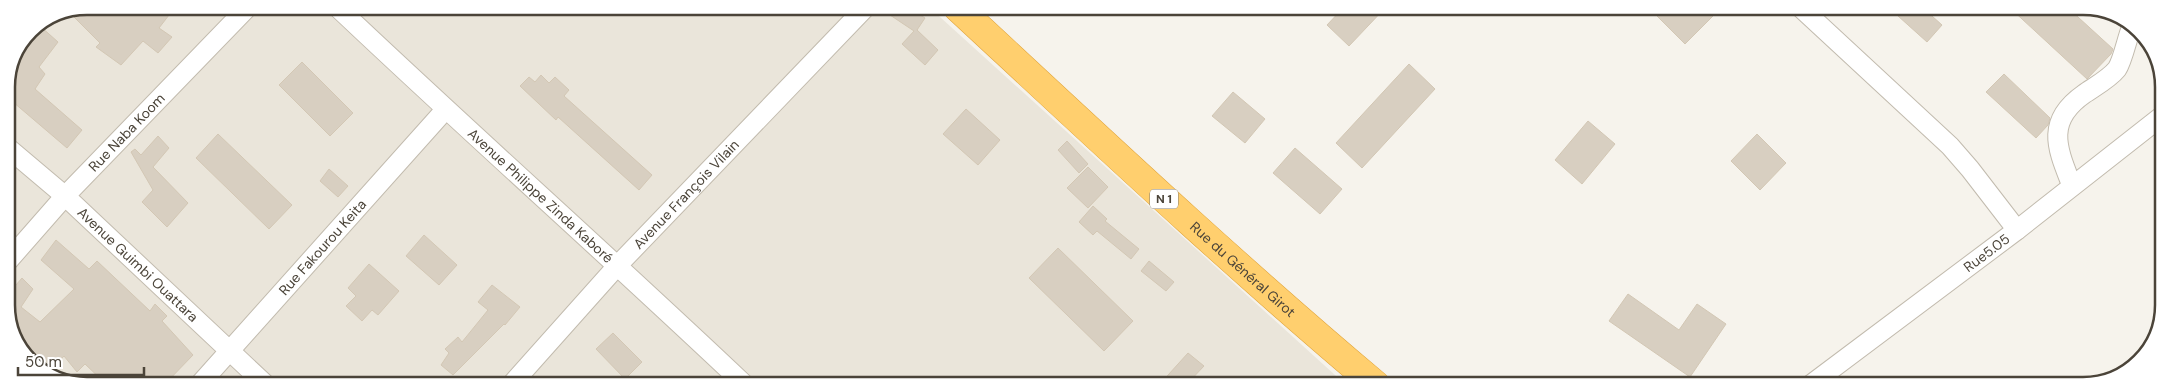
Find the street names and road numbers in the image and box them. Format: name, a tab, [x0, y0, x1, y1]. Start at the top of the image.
street label: Rue Naba Koom	[85, 89, 169, 175]
street label: Avenue Philippe Zinda Kaboré	[464, 124, 617, 267]
street label: Avenue François Vilain	[629, 136, 743, 253]
road number: N 1	[1150, 190, 1178, 208]
street label: Rue Fakourou Keita	[275, 195, 370, 299]
street label: Avenue Guimbi Ouattara	[74, 203, 202, 326]
street label: Rue du Général Girot	[1186, 218, 1299, 321]
street label: Rue5.05	[1960, 230, 2013, 276]

